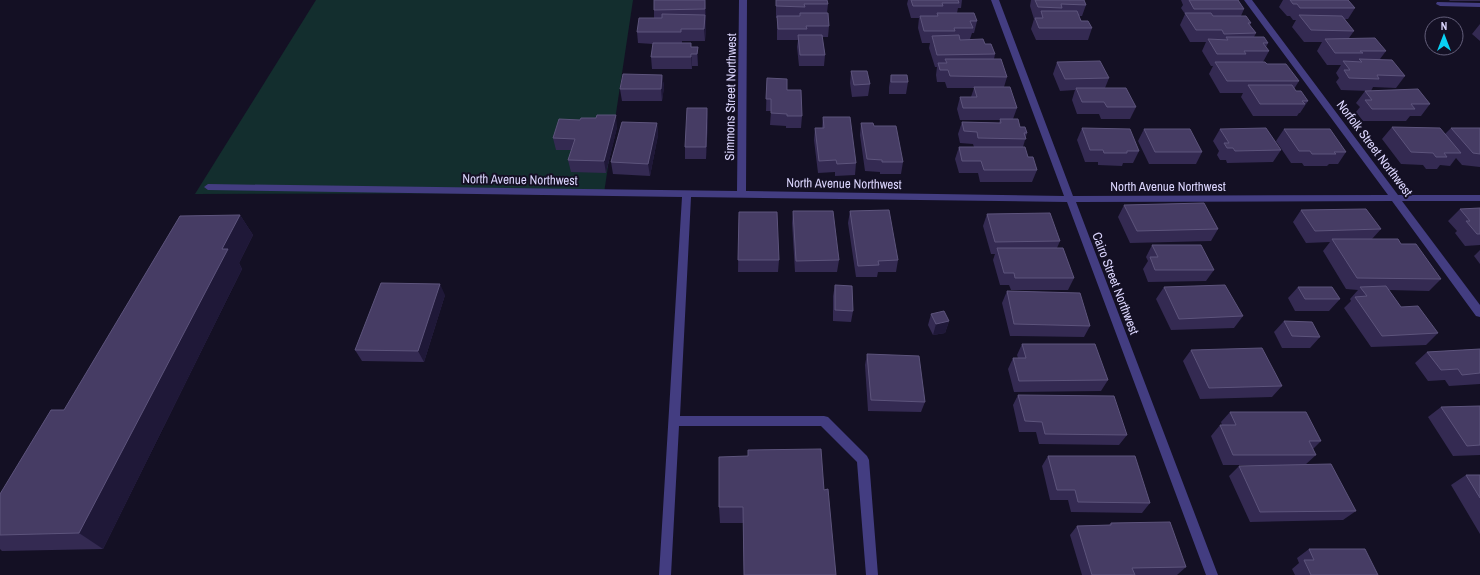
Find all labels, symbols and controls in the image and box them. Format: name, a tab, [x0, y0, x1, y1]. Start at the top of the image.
north arrow	[1424, 16, 1464, 56]
text: N	[1441, 19, 1447, 33]
street label: Simmons Street Northwest	[721, 33, 740, 161]
street label: Norfolk Street Northwest	[1333, 97, 1416, 200]
street label: North Avenue Northwest	[462, 170, 578, 189]
street label: North Avenue Northwest	[786, 174, 902, 193]
street label: North Avenue Northwest	[1110, 178, 1226, 195]
street label: Cairo Street Northwest	[1088, 230, 1143, 337]

